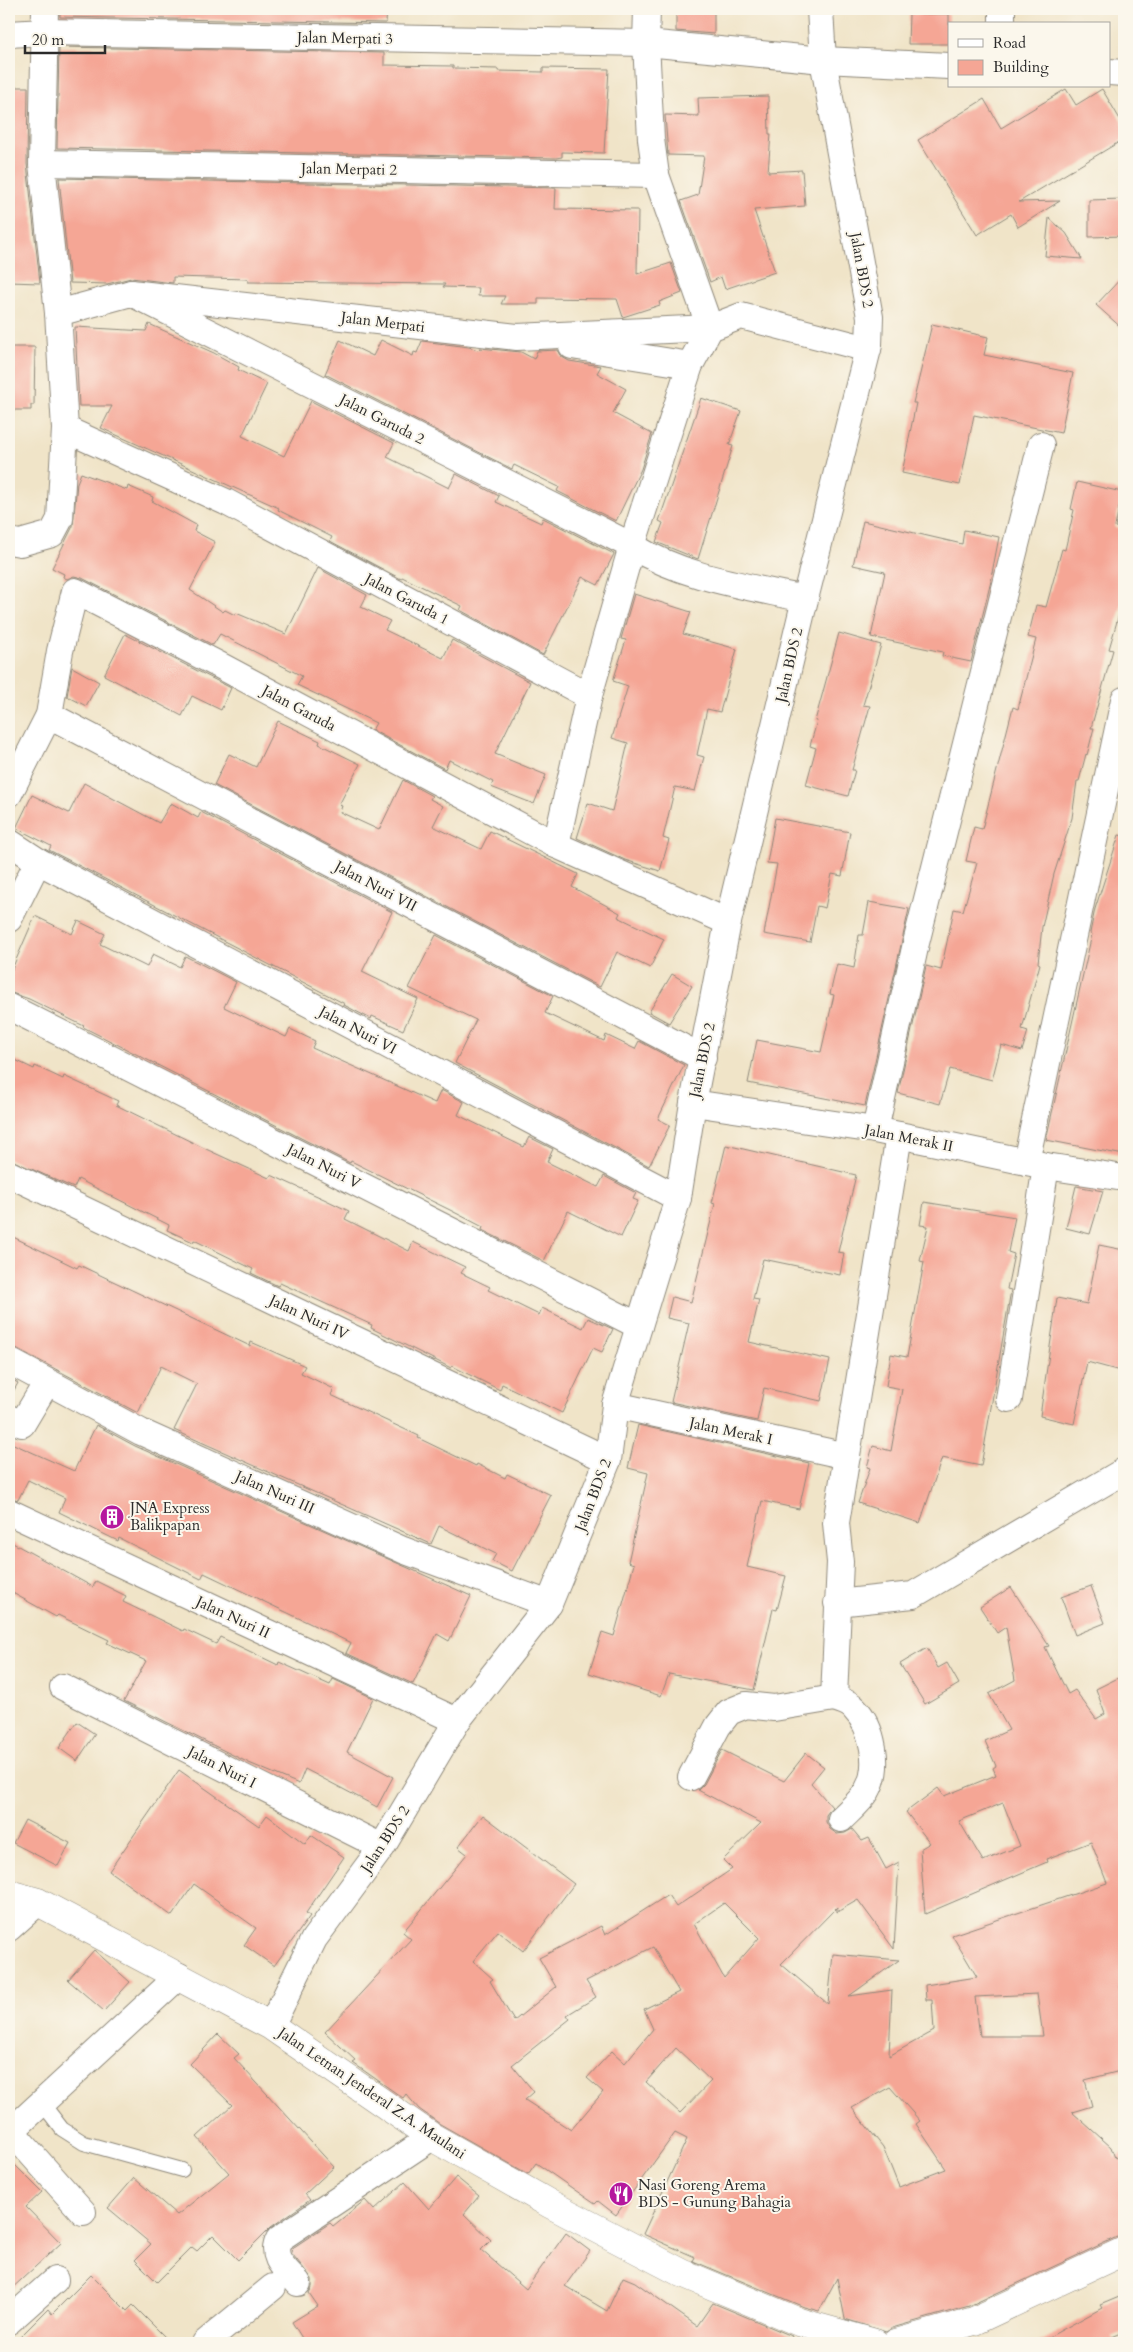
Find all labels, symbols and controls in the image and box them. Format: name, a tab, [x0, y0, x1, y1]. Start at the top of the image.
scale bar	[25, 22, 105, 54]
legend	[948, 22, 1110, 88]
street label: Jalan Merpati 3	[295, 27, 393, 49]
text: 20 m	[32, 30, 64, 50]
text: Road	[993, 33, 1026, 53]
text: Building	[993, 57, 1049, 77]
street label: Jalan Merpati 2	[299, 158, 397, 180]
street label: Jalan BDS 2	[845, 229, 879, 309]
street label: Jalan Merpati	[338, 307, 426, 337]
street label: Jalan Garuda 2	[334, 388, 428, 449]
street label: Jalan Garuda 1	[360, 567, 453, 630]
street label: Jalan BDS 2	[770, 625, 807, 706]
street label: Jalan Garuda	[257, 679, 340, 736]
street label: Jalan Nuri VII	[330, 855, 421, 916]
street label: Jalan Nuri VI	[314, 1000, 400, 1059]
street label: Jalan BDS 2	[684, 1020, 720, 1101]
street label: Jalan Merak II	[861, 1119, 955, 1156]
street label: Jalan Nuri V	[282, 1138, 364, 1193]
street label: Jalan Nuri IV	[264, 1289, 352, 1344]
street label: Jalan Merak I	[686, 1412, 774, 1450]
street label: Jalan BDS 2	[569, 1456, 616, 1536]
street label: Jalan Nuri III	[231, 1465, 318, 1518]
place label: JNA Express Balikpapan	[128, 1498, 210, 1535]
building icon: JNA Express Balikpapan	[99, 1504, 125, 1530]
street label: Jalan Nuri II	[191, 1590, 273, 1643]
street label: Jalan Nuri I	[183, 1740, 260, 1793]
street label: Jalan BDS 2	[355, 1801, 414, 1878]
street label: Jalan Letnan Jenderal Z.A. Maulani	[273, 2021, 470, 2164]
place label: Nasi Goreng Arema BDS - Gunung Bahagia	[638, 2175, 791, 2212]
restaurant icon: Nasi Goreng Arema BDS - Gunung Bahagia	[608, 2181, 634, 2207]

